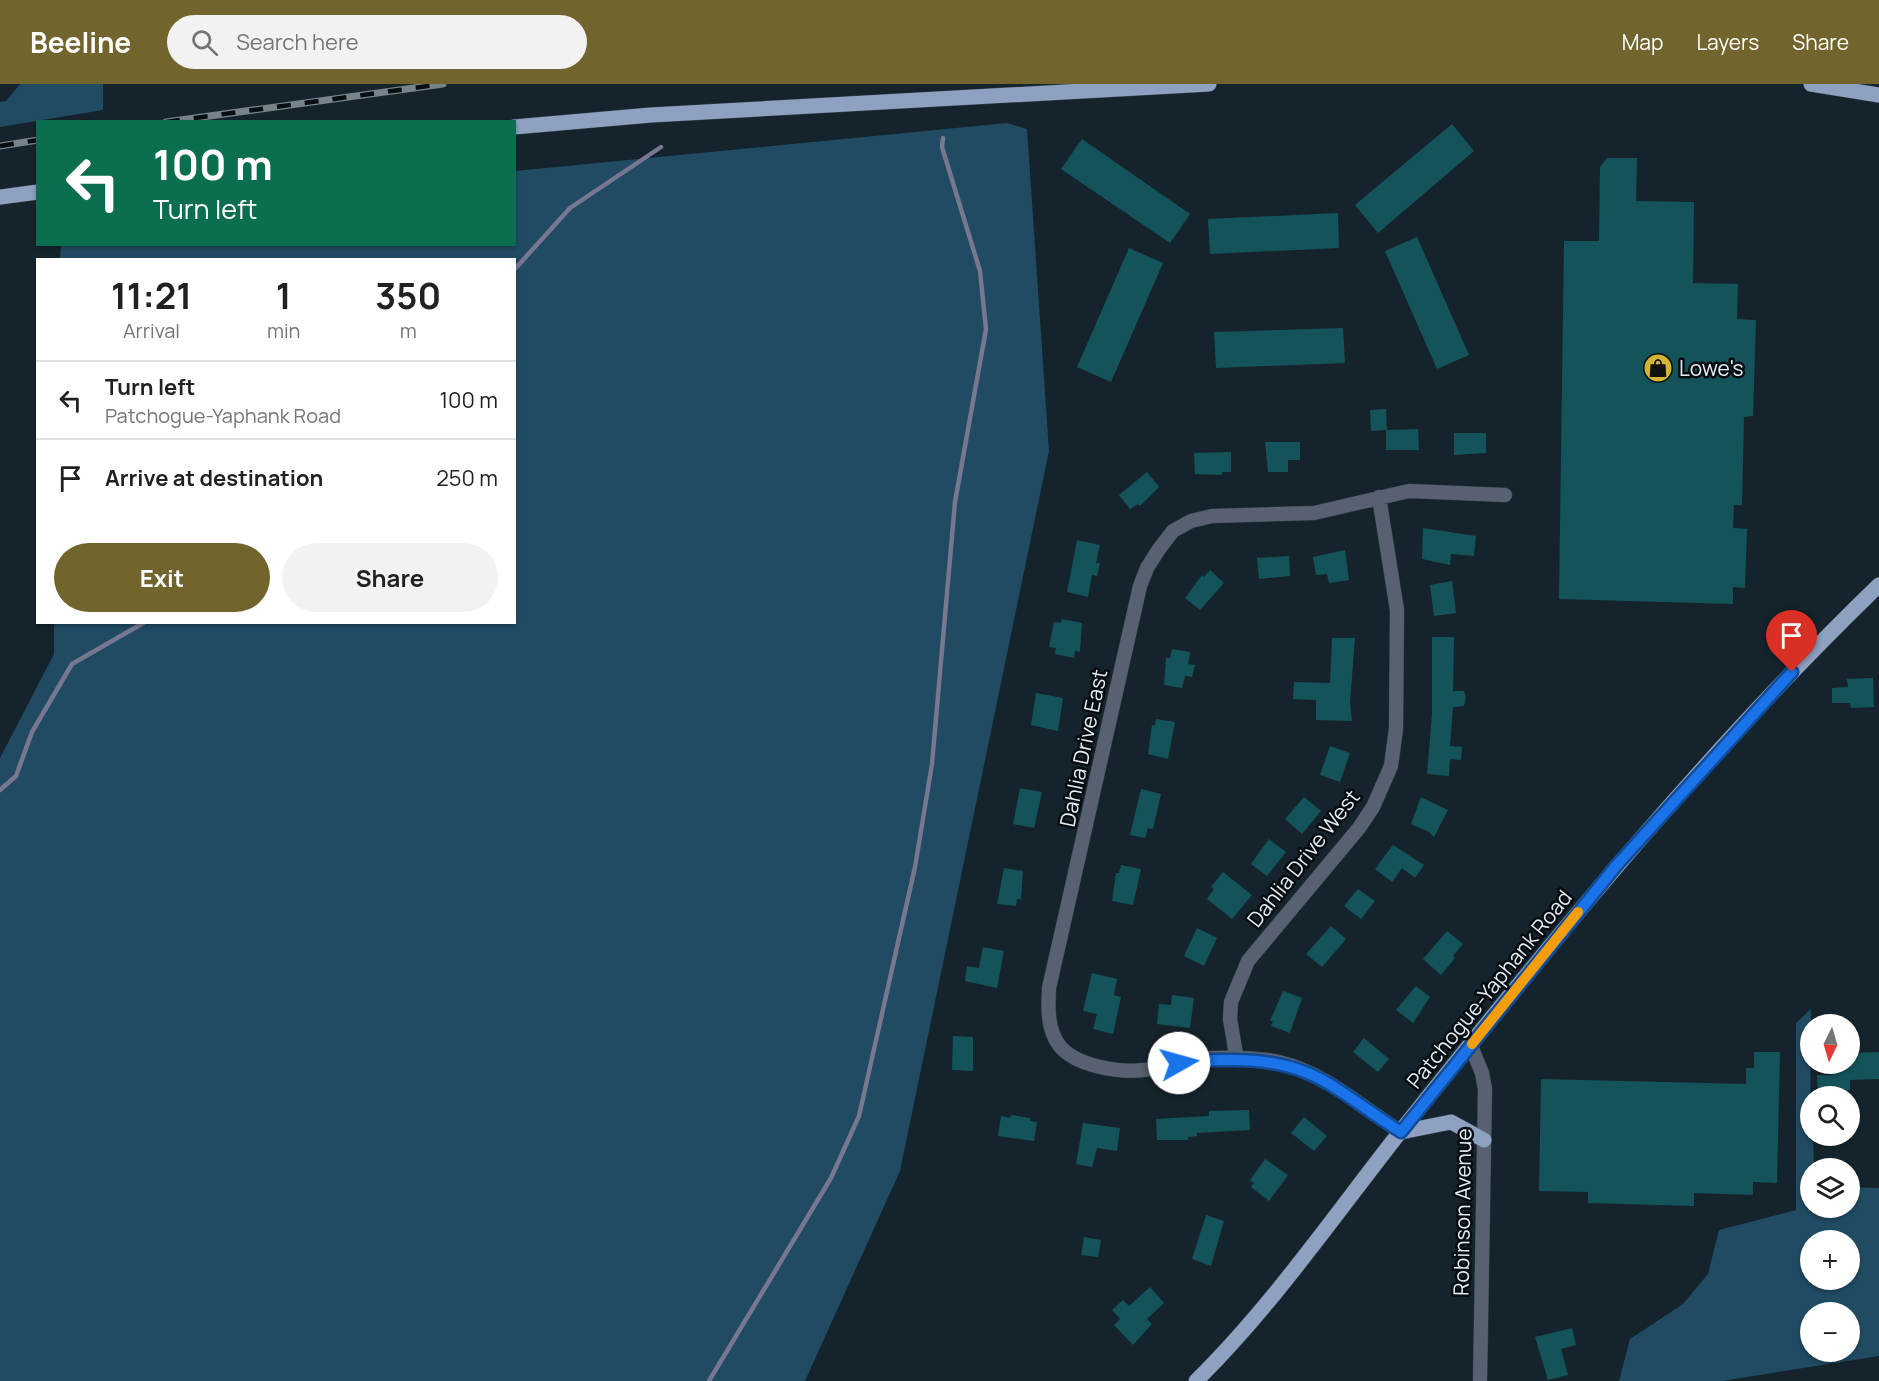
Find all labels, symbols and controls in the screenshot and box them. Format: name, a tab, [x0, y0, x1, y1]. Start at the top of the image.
search box	[167, 15, 587, 69]
text: Beeline	[30, 23, 131, 61]
icon: search	[188, 26, 221, 59]
text: Search here	[236, 27, 359, 57]
text: Map	[1622, 28, 1663, 56]
text: Layers	[1696, 28, 1759, 56]
text: Share	[1792, 28, 1849, 56]
text: 100 m	[153, 135, 273, 193]
icon: left	[54, 144, 132, 222]
text: Turn left	[153, 190, 257, 227]
text: 11:21	[111, 271, 192, 320]
text: 1	[276, 271, 292, 320]
text: 350	[375, 271, 441, 320]
text: Arrival	[123, 317, 180, 344]
text: min	[267, 317, 300, 344]
text: m	[400, 317, 417, 344]
shop icon: Lowe's	[1642, 352, 1674, 384]
place label: Lowe's	[1679, 354, 1744, 382]
text: Turn left	[105, 372, 195, 402]
icon: left	[54, 384, 87, 417]
text: 100 m	[440, 385, 498, 415]
text: Patchogue-Yaphank Road	[105, 402, 341, 429]
icon: arrive	[54, 462, 87, 495]
text: Arrive at destination	[105, 463, 323, 493]
text: 250 m	[436, 463, 498, 493]
button: Exit	[54, 543, 270, 612]
button: Share	[282, 543, 498, 612]
pin	[1766, 610, 1817, 672]
icon: arrive	[1775, 619, 1808, 652]
street label: Dahlia Drive East	[1053, 667, 1113, 829]
street label: Dahlia Drive West	[1240, 783, 1366, 933]
street label: Patchogue-Yaphank Road	[1400, 884, 1578, 1094]
north arrow	[1800, 1014, 1860, 1074]
map controls	[1800, 1014, 1860, 1362]
position arrow	[1147, 1031, 1211, 1095]
button: search	[1800, 1086, 1860, 1146]
street label: Robinson Avenue	[1447, 1128, 1477, 1296]
button: layers	[1800, 1158, 1860, 1218]
button: +	[1800, 1230, 1860, 1290]
button: −	[1800, 1302, 1860, 1362]

